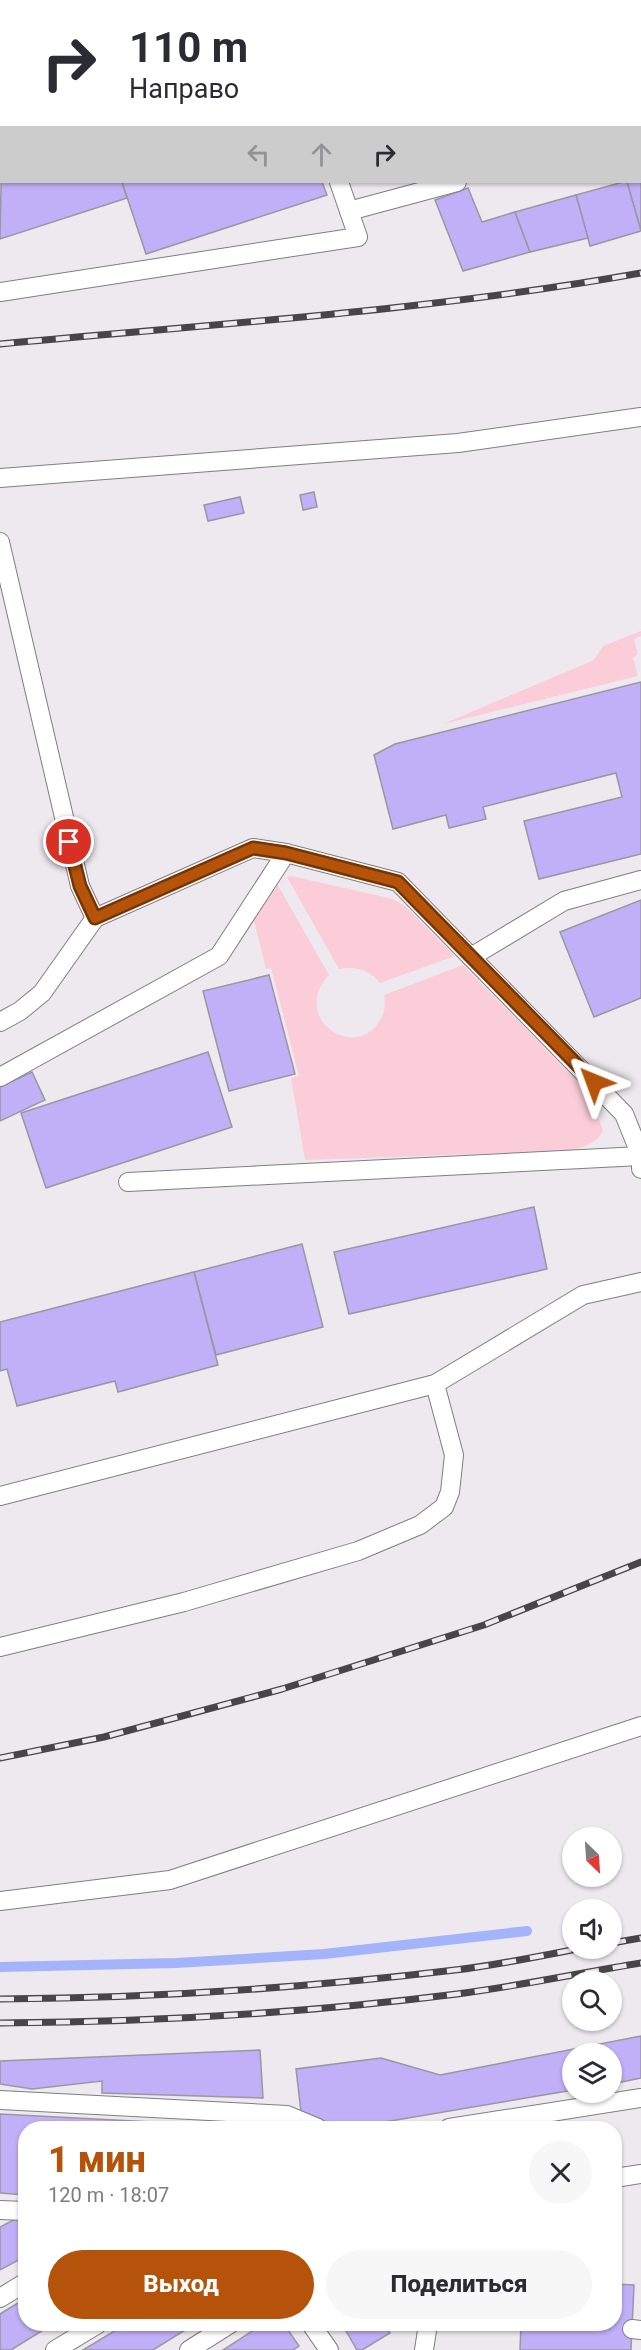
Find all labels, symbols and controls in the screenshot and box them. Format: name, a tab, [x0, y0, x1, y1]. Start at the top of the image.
text: 110 m	[129, 23, 248, 72]
icon: right	[30, 24, 108, 102]
text: Направо	[129, 73, 239, 105]
icon: left	[242, 138, 275, 171]
icon: ahead	[305, 138, 338, 171]
icon: right	[368, 138, 401, 171]
pin	[43, 816, 94, 867]
icon: arrive	[52, 825, 85, 858]
position arrow	[562, 1050, 626, 1114]
north arrow	[562, 1827, 622, 1887]
map controls	[562, 1827, 622, 2103]
button: sound	[562, 1899, 622, 1959]
button: search	[562, 1971, 622, 2031]
button: layers	[562, 2043, 622, 2103]
text: 1 мин	[48, 2139, 146, 2181]
button: close	[529, 2141, 592, 2204]
text: 120 m · 18:07	[48, 2183, 169, 2207]
button: Выход	[48, 2250, 314, 2319]
button: Поделиться	[326, 2250, 592, 2319]

